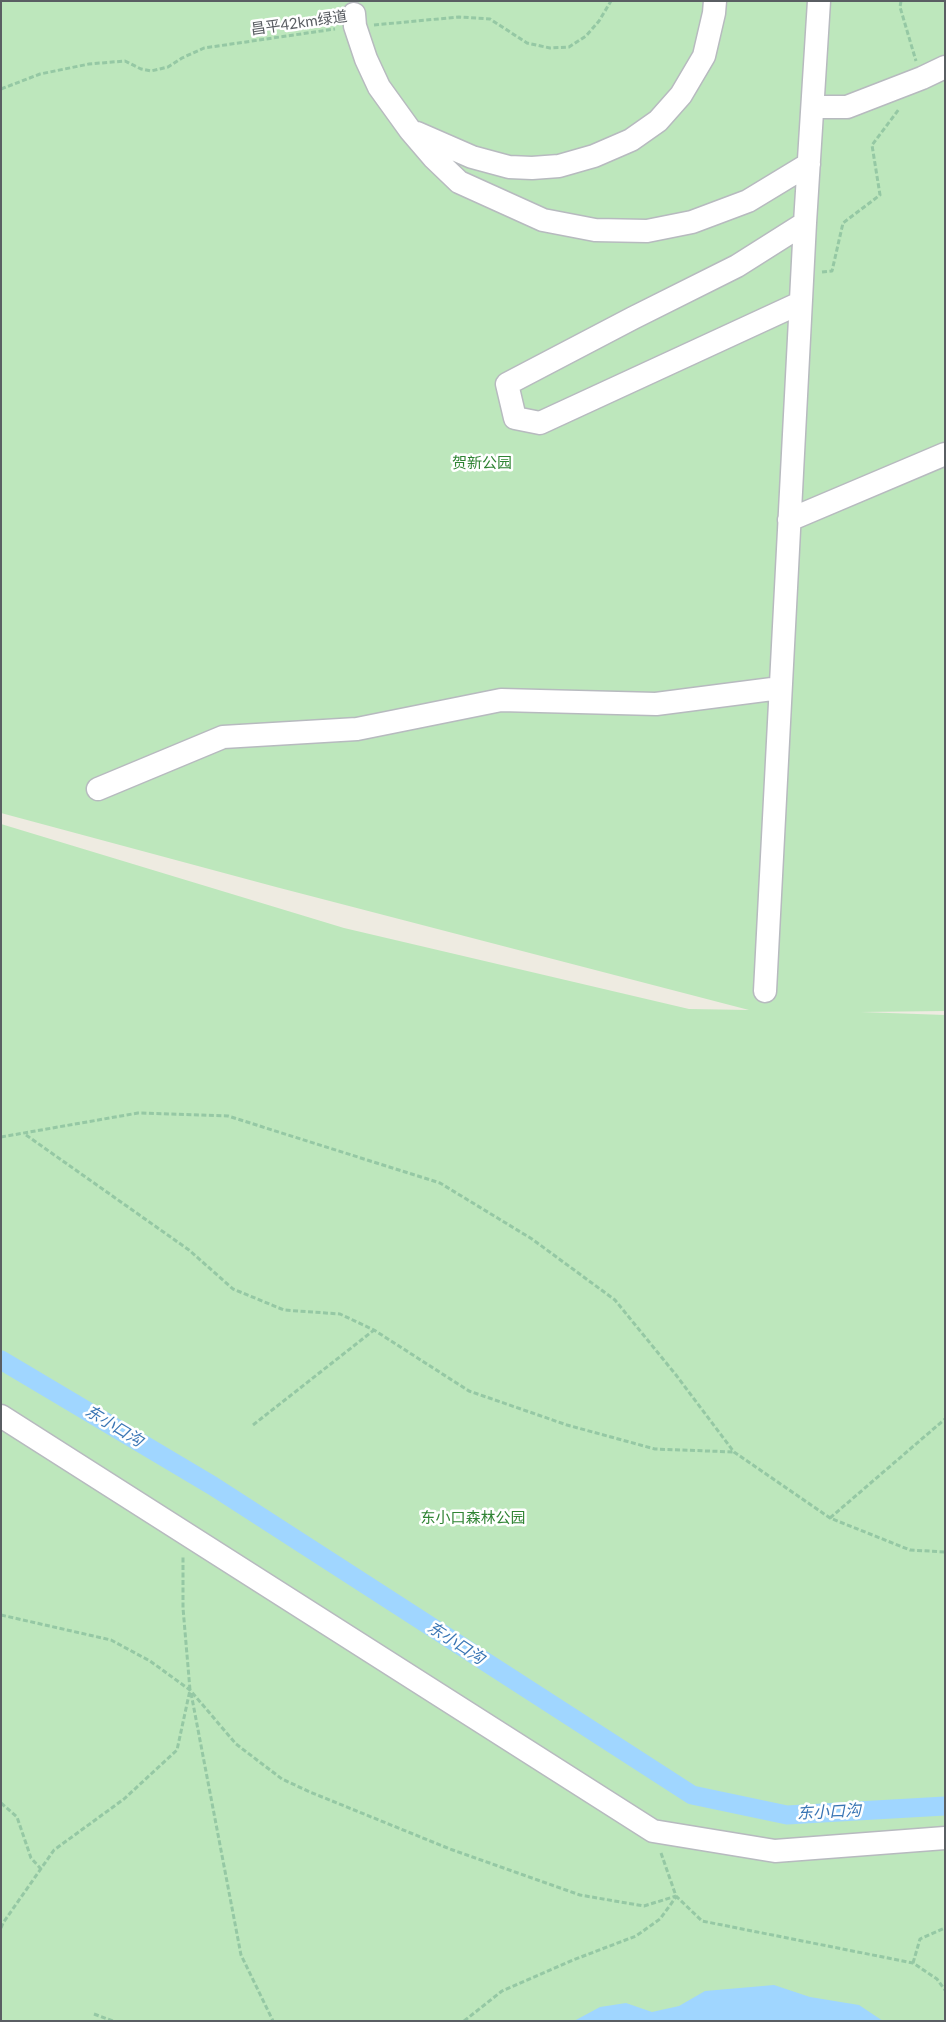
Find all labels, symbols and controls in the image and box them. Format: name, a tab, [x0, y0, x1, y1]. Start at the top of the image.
street label: 昌平42km绿道	[250, 7, 348, 39]
park label: 贺新公园	[452, 454, 512, 472]
water label: 东小口沟	[82, 1401, 146, 1451]
park label: 东小口森林公园	[421, 1509, 525, 1527]
water label: 东小口沟	[424, 1618, 488, 1668]
water label: 东小口沟	[797, 1801, 861, 1823]

